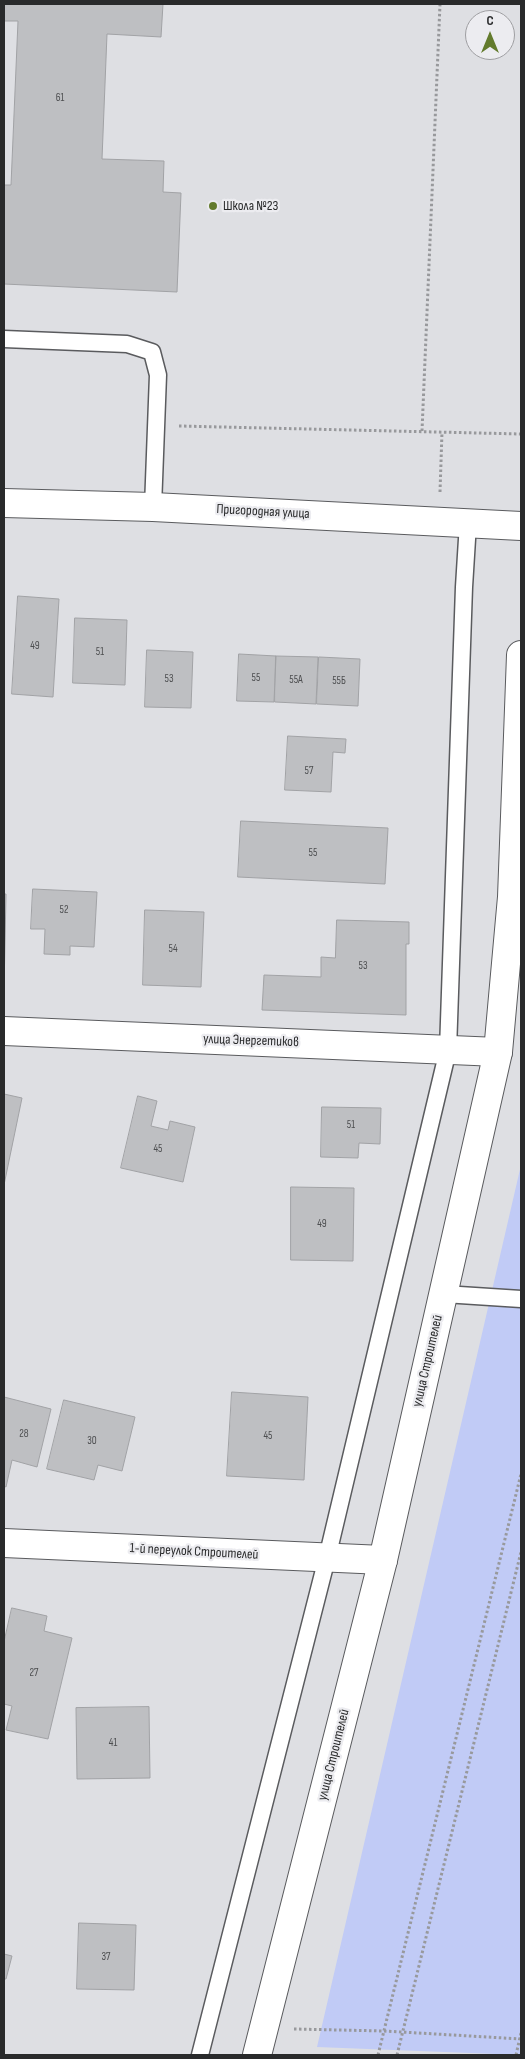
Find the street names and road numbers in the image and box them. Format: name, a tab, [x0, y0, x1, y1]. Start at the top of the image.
street label: Пригородная улица	[216, 501, 310, 523]
street label: улица Энергетиков	[203, 1031, 299, 1051]
street label: улица Строителей	[409, 1313, 447, 1409]
street label: 1-й переулок Строителей	[129, 1540, 259, 1564]
street label: улица Строителей	[315, 1707, 353, 1803]

